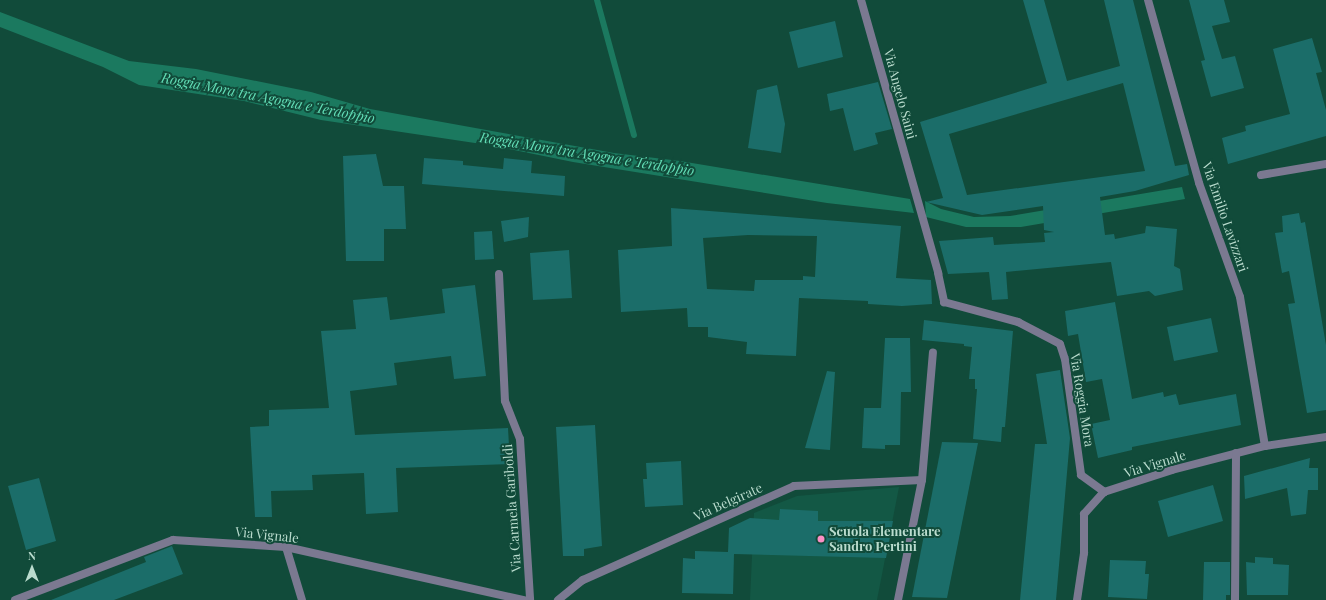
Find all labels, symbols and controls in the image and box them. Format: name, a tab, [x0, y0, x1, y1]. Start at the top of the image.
street label: Via Angelo Saini	[880, 47, 920, 141]
water label: Roggia Mora tra Agogna e Terdoppio	[160, 69, 376, 127]
water label: Roggia Mora tra Agogna e Terdoppio	[478, 129, 696, 179]
street label: Via Emilio Lavizzari	[1199, 160, 1251, 274]
street label: Via Roggia Mora	[1067, 352, 1097, 448]
street label: Via Carmela Gariboldi	[500, 443, 524, 573]
street label: Via Vignale	[1122, 447, 1188, 481]
street label: Via Belgirate	[691, 480, 765, 524]
street label: Via Vignale	[234, 524, 300, 546]
place label: Scuola Elementare Sandro Pertini	[829, 524, 941, 555]
marker: Scuola Elementare Sandro Pertini	[816, 534, 826, 544]
north arrow	[12, 548, 52, 588]
text: N	[28, 548, 36, 563]

